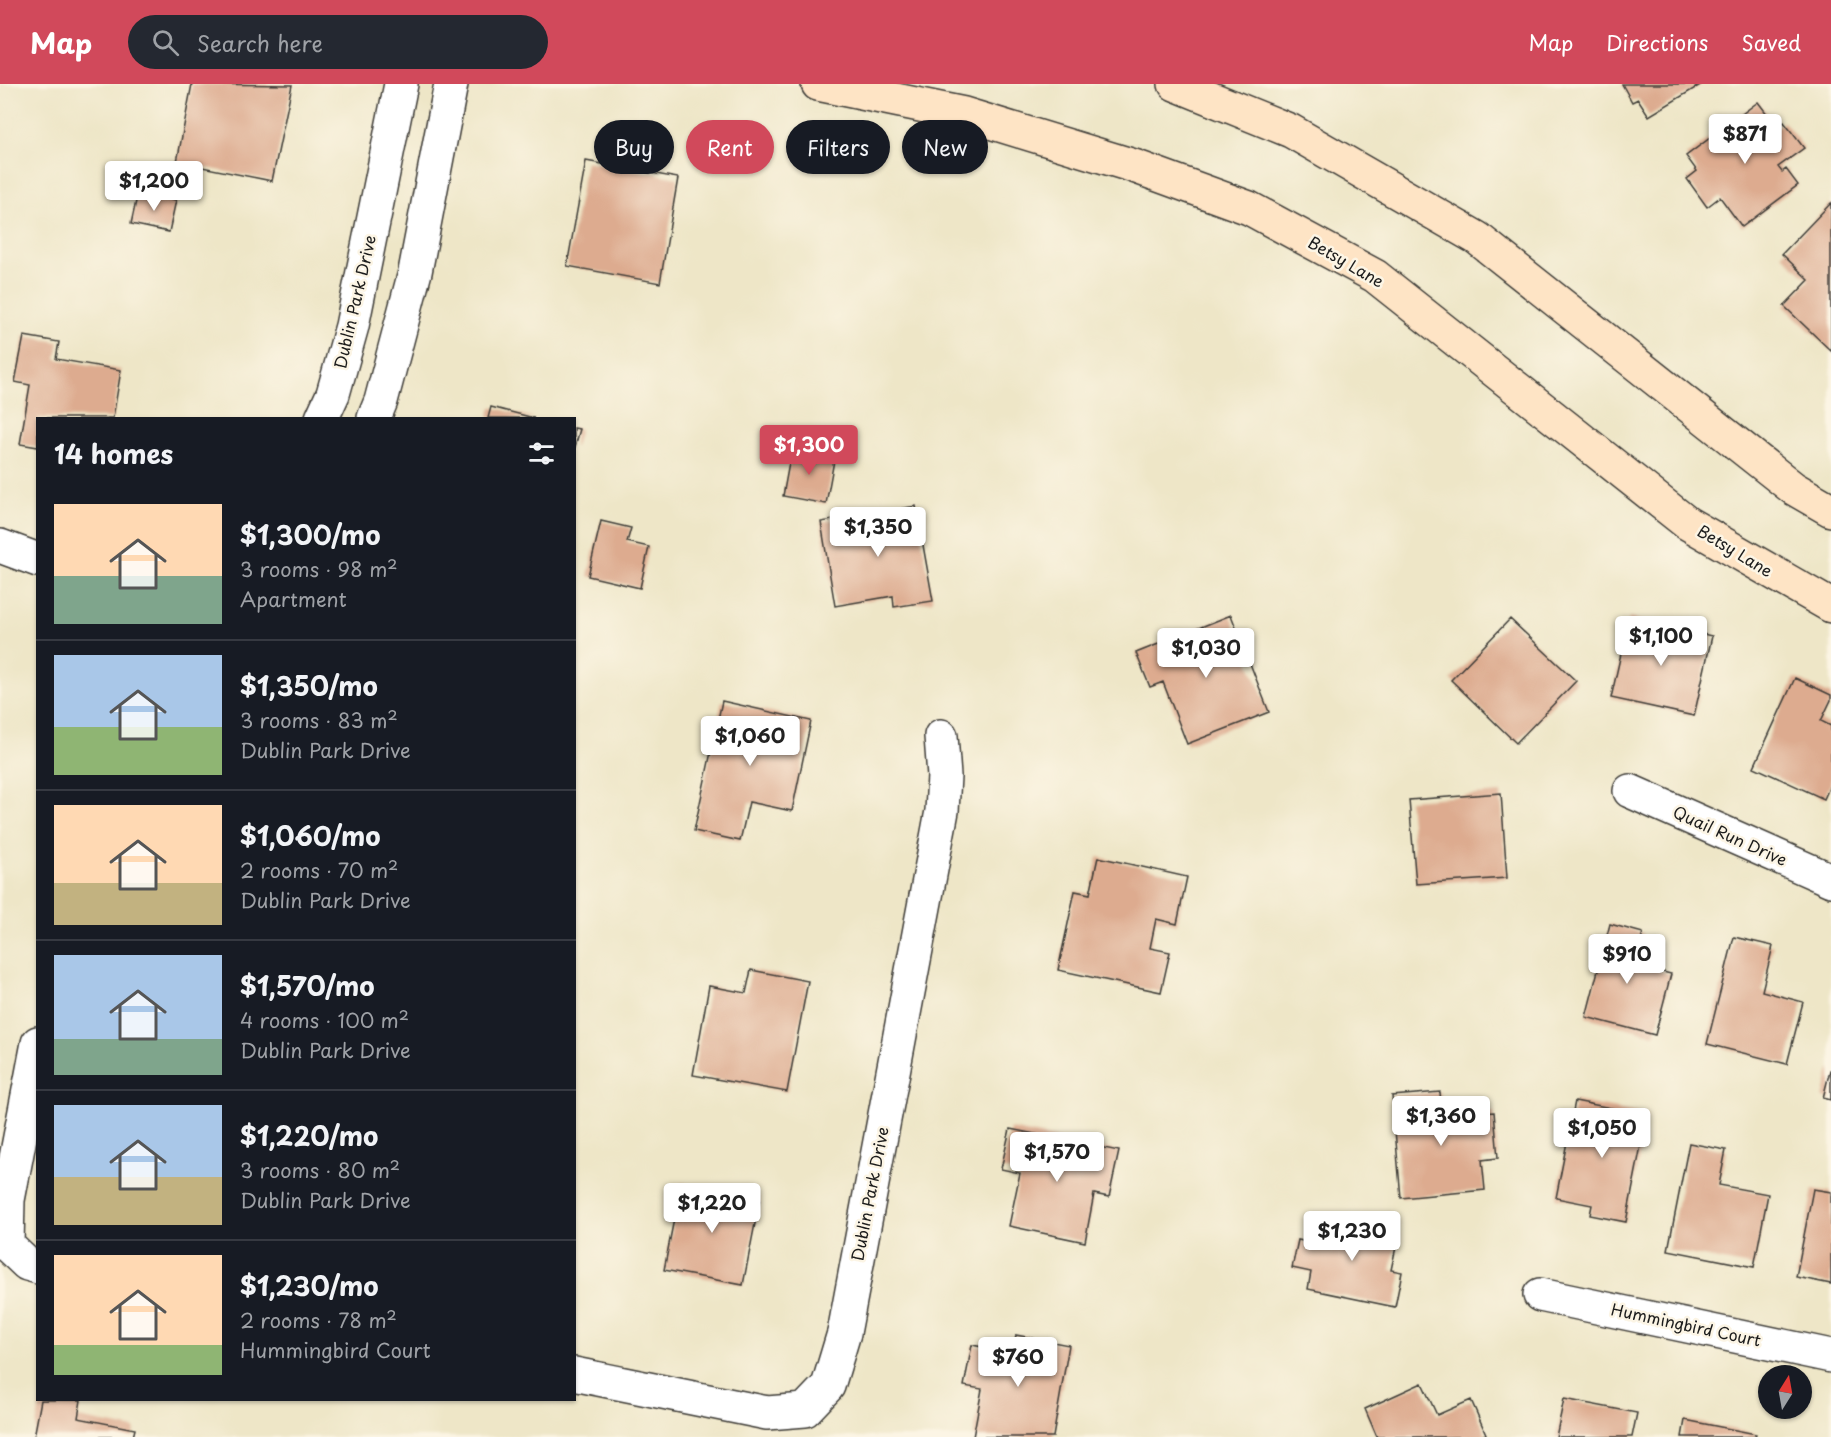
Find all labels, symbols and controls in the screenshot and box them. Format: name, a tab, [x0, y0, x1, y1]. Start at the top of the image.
search box	[128, 15, 548, 69]
text: Map	[30, 21, 92, 64]
icon: search	[149, 26, 182, 59]
text: Search here	[197, 26, 323, 59]
text: Map	[1528, 26, 1573, 58]
text: Directions	[1606, 26, 1708, 58]
text: Saved	[1741, 26, 1801, 58]
pin: $871	[1709, 114, 1781, 165]
text: $871	[1723, 118, 1767, 148]
chip: Buy	[594, 120, 674, 174]
chip: Rent	[686, 120, 774, 174]
chip: Filters	[786, 120, 890, 174]
chip: New	[902, 120, 988, 174]
pin: $1,200	[105, 161, 203, 212]
text: $1,200	[119, 165, 189, 195]
street label: Betsy Lane	[1304, 230, 1389, 293]
street label: Dublin Park Drive	[327, 233, 381, 371]
pin: $1,300	[760, 425, 858, 476]
text: $1,300	[774, 429, 844, 459]
text: 14 homes	[54, 434, 173, 473]
icon: filters	[525, 437, 558, 470]
pin: $1,350	[829, 507, 927, 558]
text: $1,350	[844, 511, 912, 541]
text: $1,300/mo	[240, 515, 380, 554]
street label: Betsy Lane	[1693, 518, 1778, 582]
icon: home	[102, 528, 174, 600]
text: 3 rooms · 98 m²	[240, 554, 398, 584]
text: Apartment	[240, 584, 347, 614]
pin: $1,100	[1612, 616, 1710, 667]
text: $1,100	[1629, 620, 1693, 650]
pin: $1,030	[1157, 628, 1255, 679]
text: $1,030	[1171, 632, 1241, 662]
text: $1,350/mo	[240, 666, 378, 705]
icon: home	[102, 679, 174, 751]
text: 3 rooms · 83 m²	[240, 705, 398, 735]
pin: $1,060	[701, 716, 799, 767]
text: $1,060	[715, 720, 785, 750]
text: Dublin Park Drive	[240, 735, 411, 765]
street label: Quail Run Drive	[1669, 799, 1791, 871]
text: $1,060/mo	[240, 816, 380, 855]
icon: home	[102, 829, 174, 901]
text: 2 rooms · 70 m²	[240, 855, 398, 885]
text: Dublin Park Drive	[240, 885, 411, 915]
pin: $910	[1591, 934, 1663, 985]
text: $910	[1602, 938, 1652, 968]
text: $1,570/mo	[240, 966, 375, 1005]
icon: home	[102, 979, 174, 1051]
text: 4 rooms · 100 m²	[240, 1005, 409, 1035]
text: Dublin Park Drive	[240, 1035, 411, 1065]
pin: $1,360	[1392, 1096, 1490, 1147]
text: $1,360	[1406, 1100, 1476, 1130]
pin: $1,050	[1553, 1108, 1651, 1159]
text: $1,050	[1567, 1112, 1637, 1142]
text: $1,220/mo	[240, 1116, 378, 1155]
street label: Dublin Park Drive	[844, 1124, 894, 1263]
icon: home	[102, 1129, 174, 1201]
pin: $1,570	[1008, 1132, 1106, 1183]
text: $1,570	[1024, 1136, 1090, 1166]
text: 3 rooms · 80 m²	[240, 1155, 400, 1185]
pin: $1,220	[663, 1183, 761, 1234]
text: Dublin Park Drive	[240, 1185, 411, 1215]
text: $1,220	[678, 1187, 746, 1217]
pin: $1,230	[1303, 1211, 1401, 1262]
text: $1,230	[1318, 1215, 1386, 1245]
text: $1,230/mo	[240, 1266, 378, 1305]
icon: home	[102, 1279, 174, 1351]
street label: Hummingbird Court	[1609, 1296, 1764, 1352]
text: 2 rooms · 78 m²	[240, 1305, 397, 1335]
text: Hummingbird Court	[240, 1335, 431, 1365]
pin: $760	[982, 1337, 1054, 1388]
text: $760	[992, 1341, 1044, 1371]
north arrow	[1758, 1365, 1812, 1419]
map controls	[1758, 1365, 1812, 1419]

